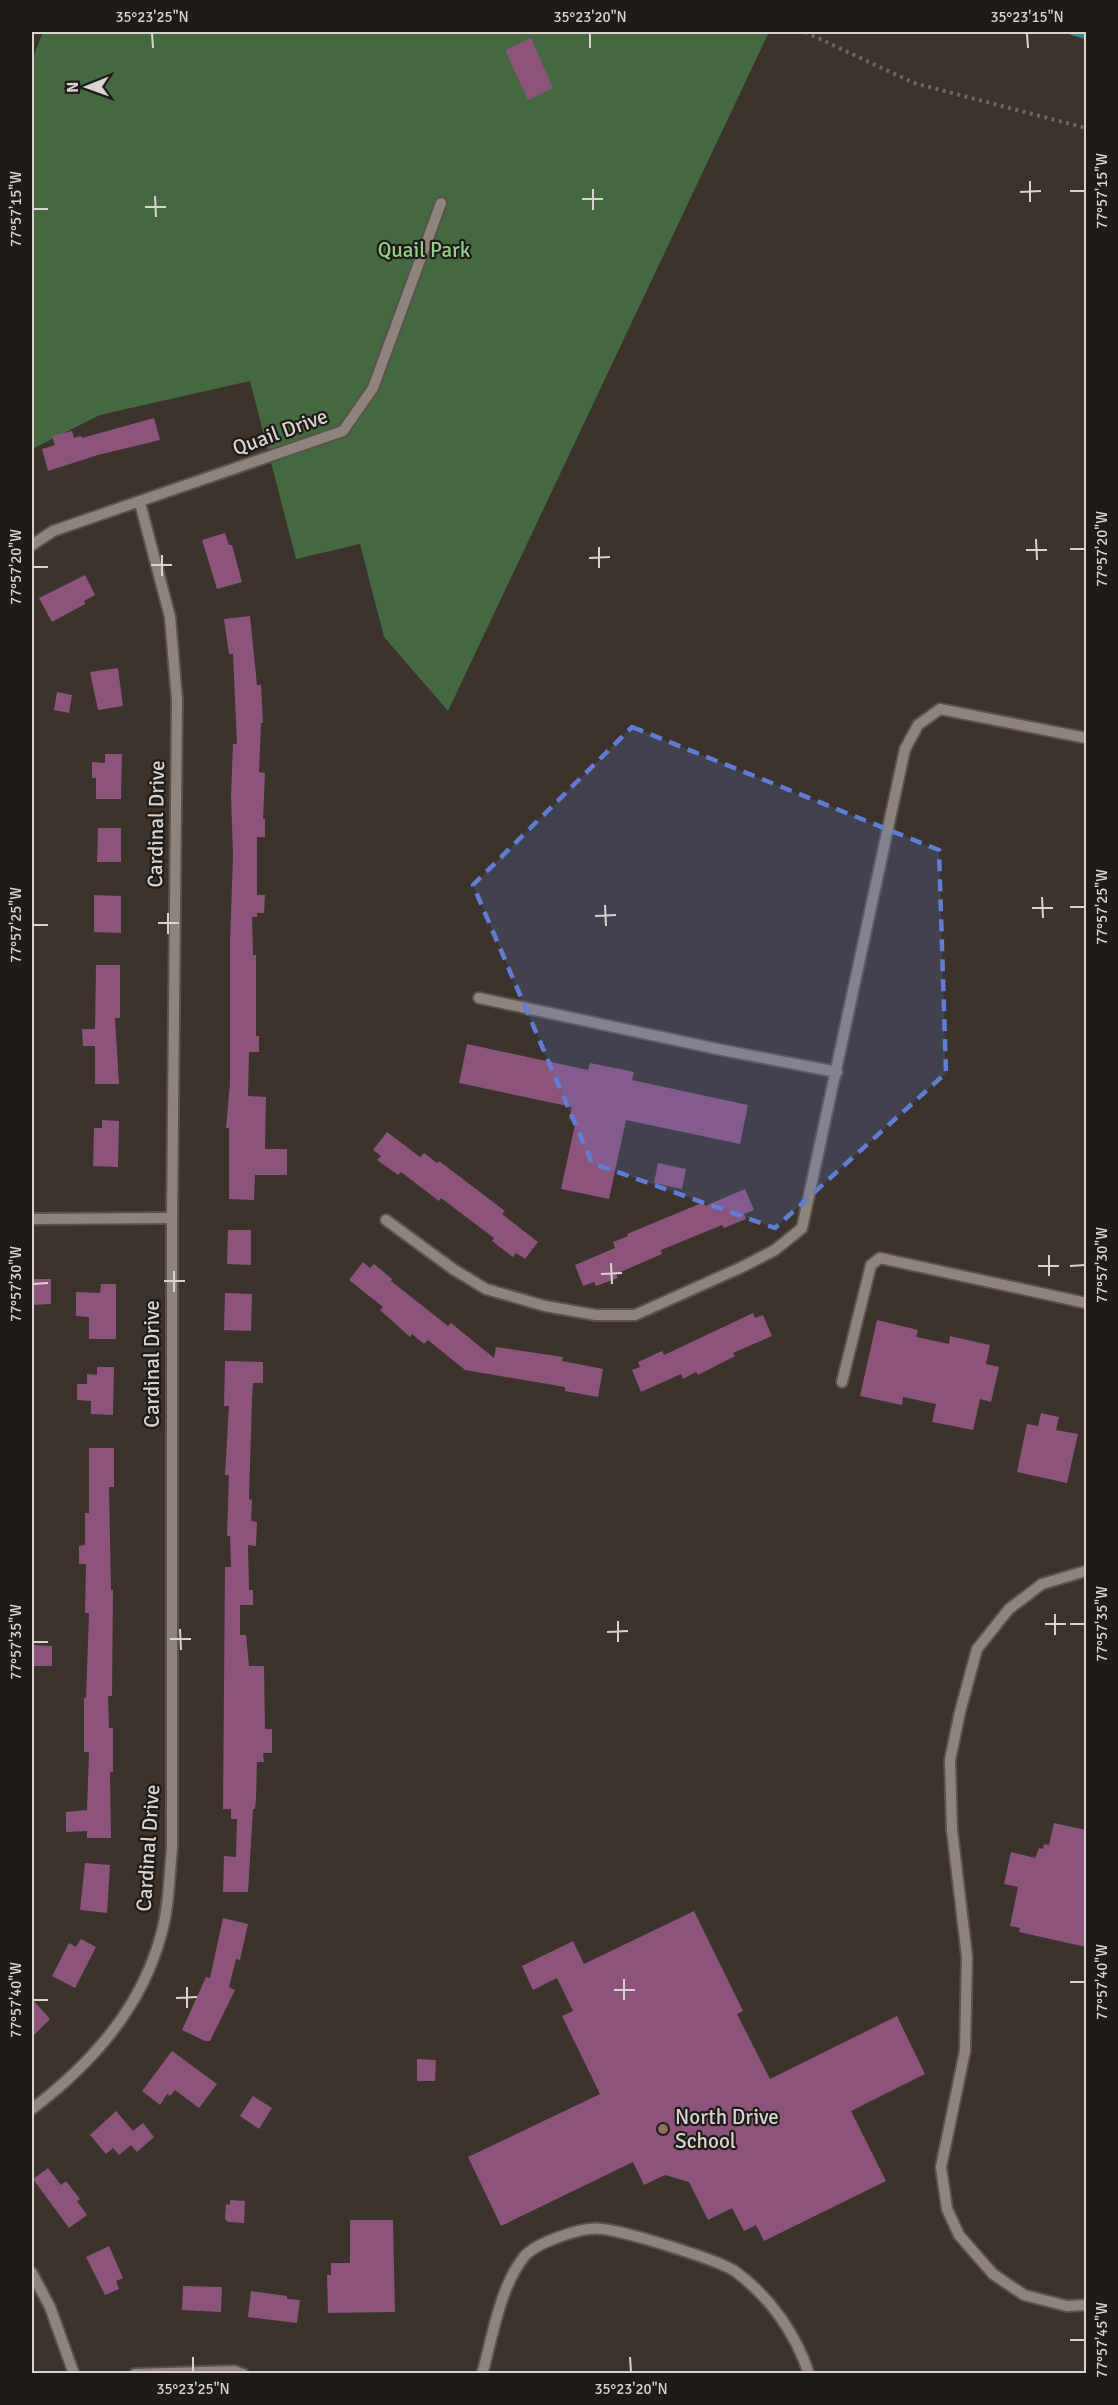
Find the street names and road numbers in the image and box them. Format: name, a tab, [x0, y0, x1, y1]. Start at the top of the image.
street label: Quail Drive	[229, 403, 331, 461]
street label: Cardinal Drive	[142, 760, 170, 888]
street label: Cardinal Drive	[139, 1300, 165, 1428]
street label: Cardinal Drive	[131, 1784, 165, 1912]

